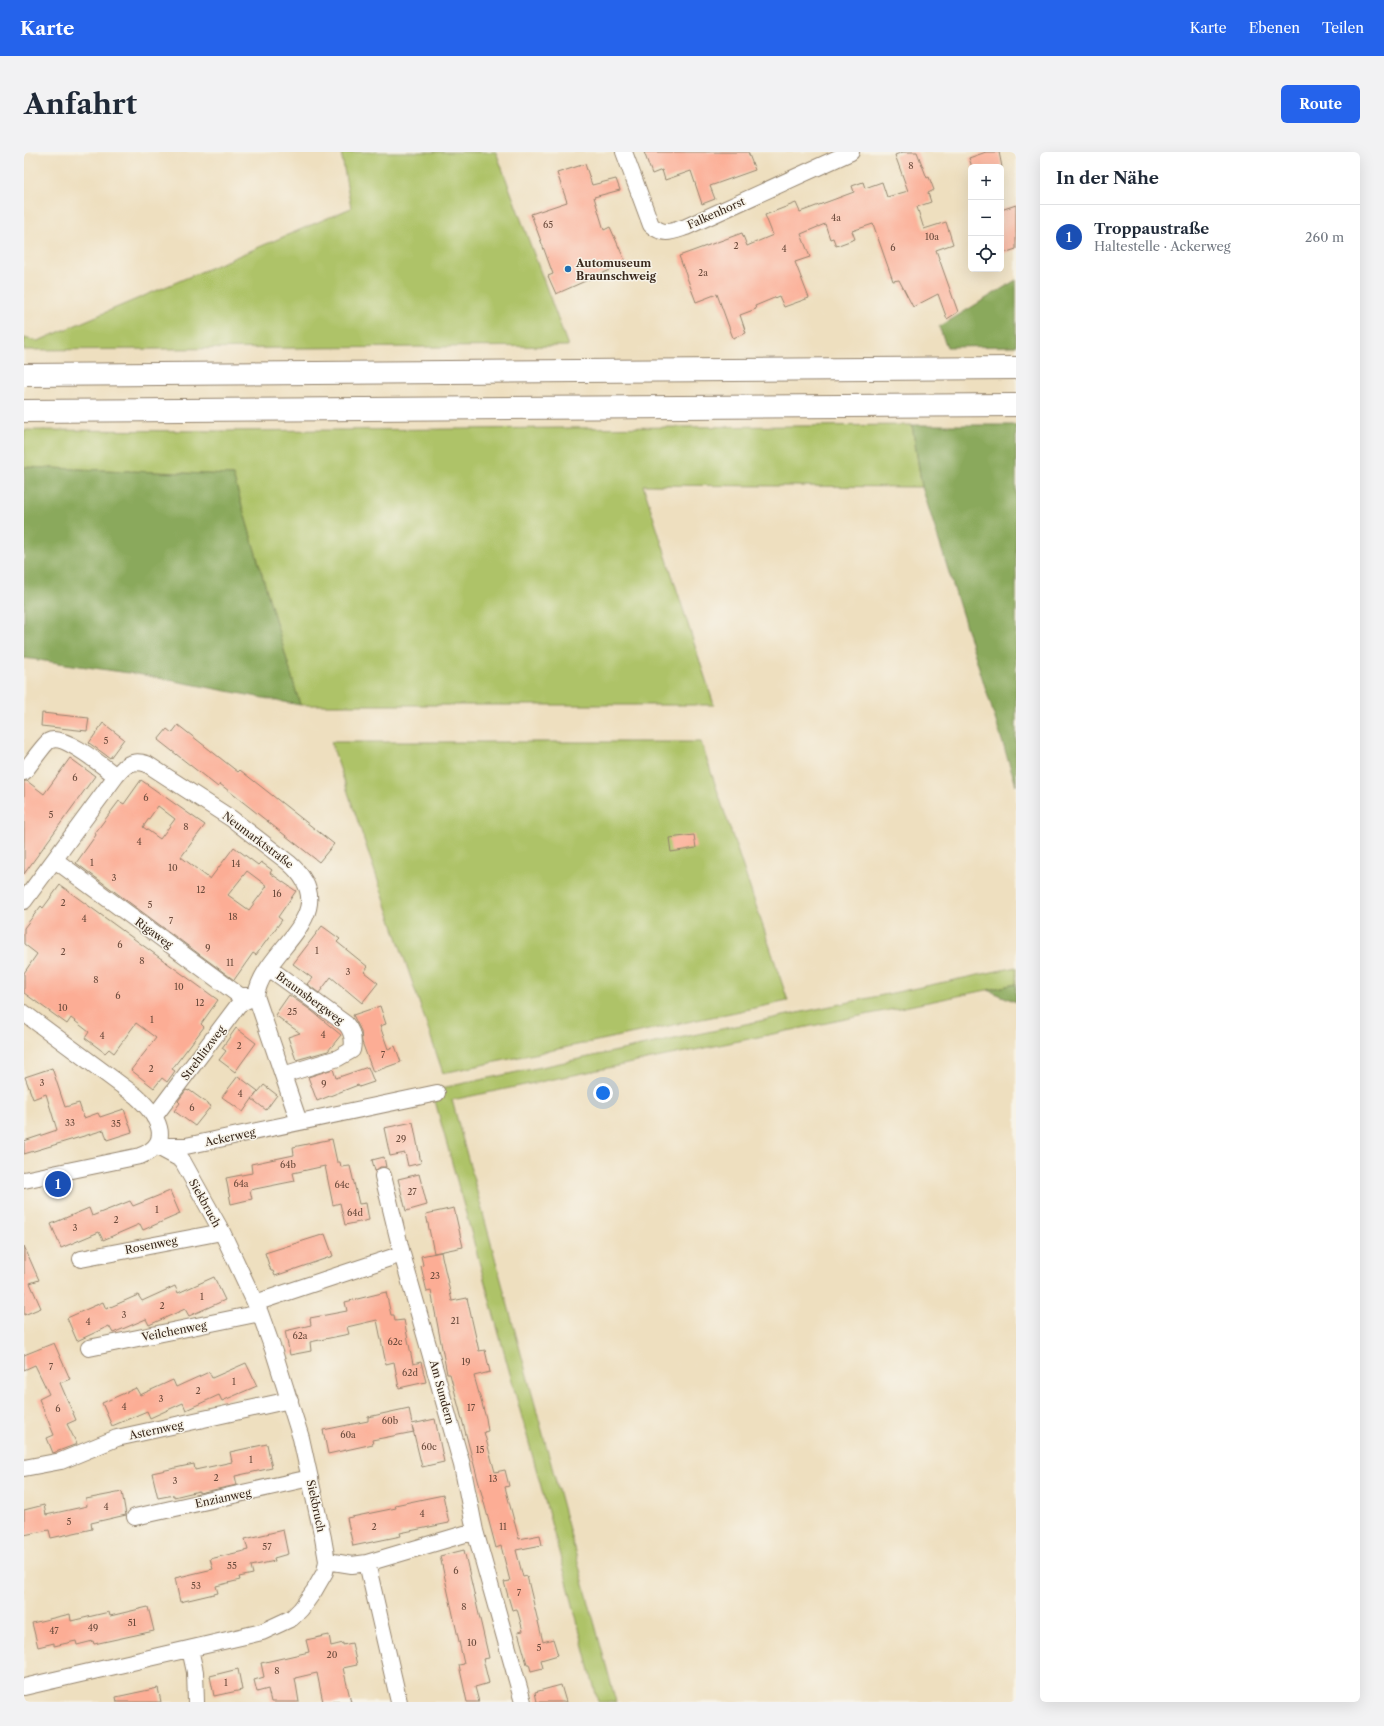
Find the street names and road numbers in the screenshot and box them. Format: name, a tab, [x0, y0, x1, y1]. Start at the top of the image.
street label: Falkenhorst	[685, 194, 747, 232]
street label: Neumarktstraße	[220, 809, 296, 871]
street label: Rigaweg	[132, 915, 176, 952]
street label: Braunsbergweg	[273, 969, 347, 1027]
street label: Strehlitzweg	[178, 1023, 228, 1083]
street label: Ackerweg	[202, 1125, 257, 1149]
street label: Siekbruch	[186, 1176, 224, 1230]
street label: Rosenweg	[124, 1233, 179, 1257]
street label: Veilchenweg	[139, 1318, 208, 1344]
street label: Am Sundern	[426, 1357, 457, 1426]
street label: Asternweg	[127, 1417, 185, 1443]
street label: Siekbruch	[304, 1479, 328, 1534]
street label: Enzianweg	[194, 1485, 252, 1511]

